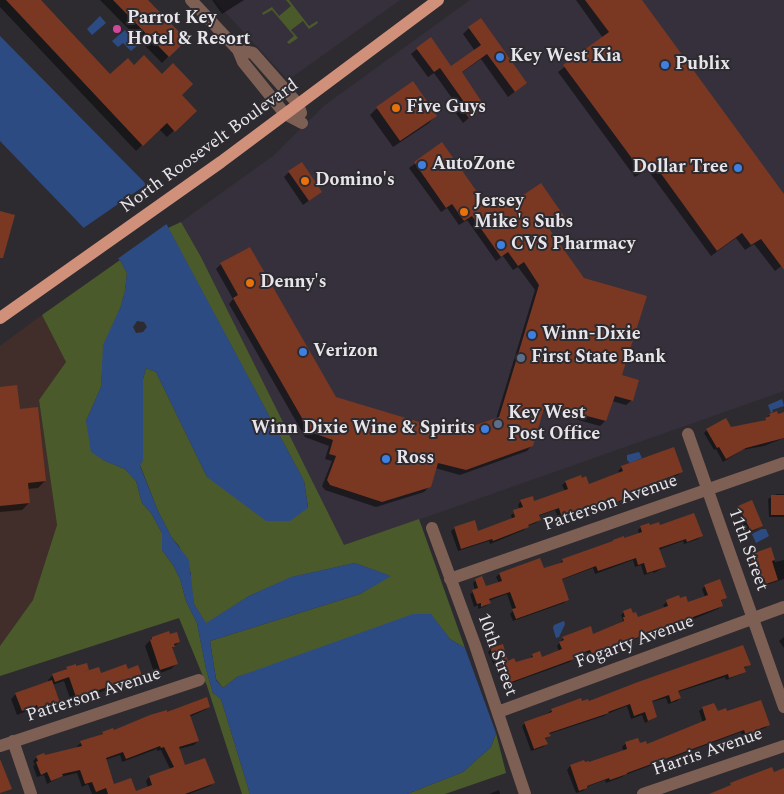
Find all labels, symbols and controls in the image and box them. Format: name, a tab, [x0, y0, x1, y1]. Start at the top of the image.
place label: Parrot Key Hotel & Resort	[127, 8, 251, 50]
marker: Parrot Key Hotel & Resort	[111, 23, 123, 35]
place label: Key West Kia	[510, 46, 621, 68]
marker: Key West Kia	[494, 51, 506, 63]
place label: Publix	[675, 54, 730, 76]
marker: Publix	[659, 59, 671, 71]
street label: North Roosevelt Boulevard	[117, 75, 303, 219]
place label: Five Guys	[406, 97, 486, 119]
marker: Five Guys	[390, 102, 402, 114]
place label: AutoZone	[432, 154, 515, 176]
place label: Dollar Tree	[633, 157, 728, 179]
marker: AutoZone	[416, 159, 428, 171]
marker: Dollar Tree	[732, 162, 744, 174]
place label: Domino's	[315, 170, 395, 192]
marker: Domino's	[299, 175, 311, 187]
place label: Jersey Mike's Subs	[474, 191, 573, 233]
marker: Jersey Mike's Subs	[458, 206, 470, 218]
place label: CVS Pharmacy	[511, 234, 635, 256]
marker: CVS Pharmacy	[495, 239, 507, 251]
place label: Denny's	[260, 272, 327, 294]
marker: Denny's	[244, 277, 256, 289]
place label: Winn-Dixie	[542, 324, 641, 346]
marker: Winn-Dixie	[526, 329, 538, 341]
place label: Verizon	[313, 341, 378, 363]
marker: Verizon	[297, 346, 309, 358]
place label: First State Bank	[531, 347, 666, 369]
marker: First State Bank	[515, 352, 527, 364]
place label: Key West Post Office	[508, 403, 600, 446]
place label: Winn Dixie Wine & Spirits	[251, 418, 475, 440]
marker: Key West Post Office	[492, 418, 504, 430]
marker: Winn Dixie Wine & Spirits	[479, 423, 491, 435]
place label: Ross	[396, 448, 434, 470]
marker: Ross	[380, 453, 392, 465]
street label: Patterson Avenue	[541, 471, 681, 537]
street label: 11th Street	[722, 506, 772, 594]
street label: 10th Street	[471, 611, 521, 699]
street label: Fogarty Avenue	[573, 612, 697, 674]
street label: Patterson Avenue	[24, 664, 164, 728]
street label: Harris Avenue	[650, 724, 766, 782]

